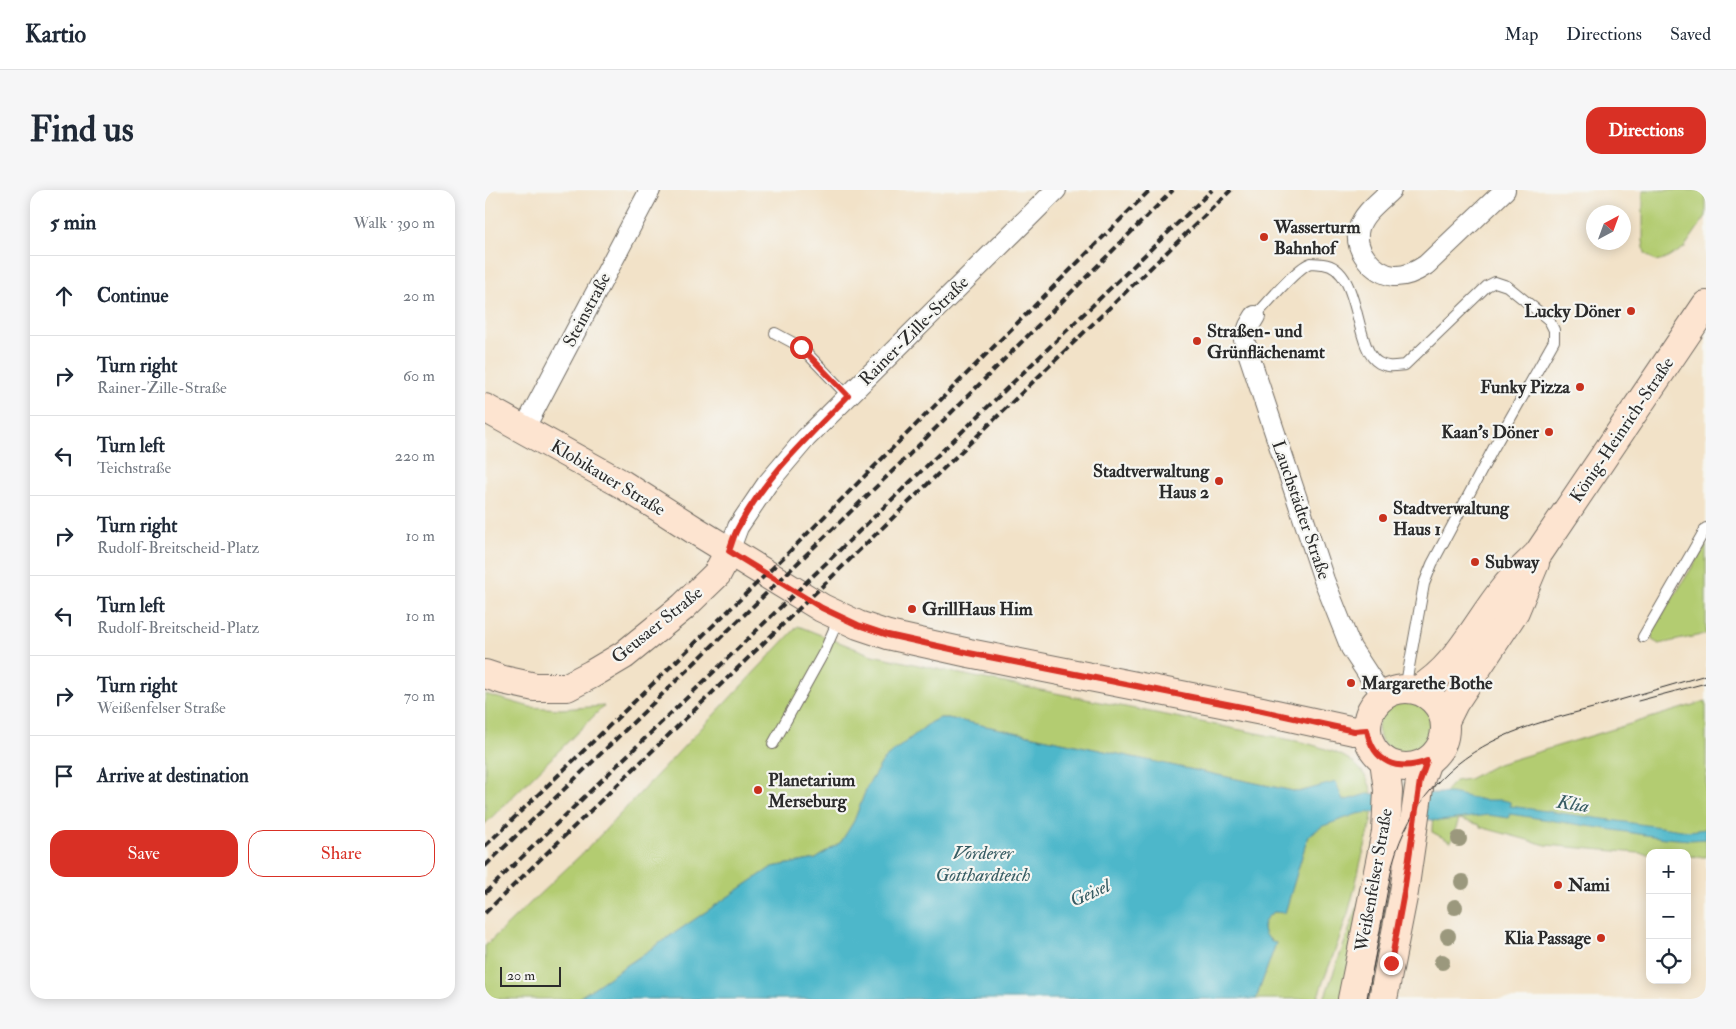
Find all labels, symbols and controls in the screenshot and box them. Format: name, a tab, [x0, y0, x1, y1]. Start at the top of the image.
text: Kartio	[25, 19, 86, 50]
text: Map	[1505, 23, 1538, 46]
text: Directions	[1566, 23, 1642, 46]
text: Saved	[1670, 23, 1711, 46]
button: Directions	[1586, 107, 1706, 154]
text: Find us	[30, 108, 134, 152]
north arrow	[1586, 205, 1631, 250]
text: 5 min	[50, 209, 96, 236]
text: Walk · 390 m	[354, 213, 435, 233]
place label: Wasserturm Bahnhof	[1273, 216, 1362, 260]
marker: Wasserturm Bahnhof	[1258, 231, 1270, 243]
street label: Steinstraße	[558, 269, 616, 351]
street label: Rainer-Zille-Straße	[854, 271, 974, 391]
icon: ahead	[50, 282, 78, 310]
text: Continue	[97, 284, 168, 308]
text: 20 m	[403, 286, 435, 306]
place label: Lucky Döner	[1524, 300, 1621, 323]
marker: Lucky Döner	[1625, 305, 1637, 317]
place label: Straßen- und Grünflächenamt	[1207, 320, 1325, 364]
marker: Straßen- und Grünflächenamt	[1191, 335, 1203, 347]
route start	[790, 336, 813, 359]
street label: König-Heinrich-Straße	[1565, 352, 1679, 507]
text: Turn right	[97, 354, 177, 378]
icon: right	[50, 362, 78, 390]
text: 60 m	[403, 366, 435, 386]
place label: Funky Pizza	[1480, 376, 1571, 399]
text: Rainer-Zille-Straße	[97, 378, 227, 398]
marker: Funky Pizza	[1574, 381, 1586, 393]
place label: Kaan's Döner	[1441, 421, 1539, 444]
marker: Kaan's Döner	[1543, 426, 1555, 438]
text: Turn left	[97, 434, 165, 458]
street label: Klobikauer Straße	[546, 435, 670, 522]
street label: Lauchstädter Straße	[1266, 437, 1336, 583]
icon: left	[50, 442, 78, 470]
text: 220 m	[395, 446, 435, 466]
text: Teichstraße	[97, 458, 171, 478]
place label: Stadtverwaltung Haus 2	[1093, 460, 1210, 504]
marker: Stadtverwaltung Haus 2	[1213, 475, 1225, 487]
place label: Stadtverwaltung Haus 1	[1393, 497, 1510, 541]
marker: Stadtverwaltung Haus 1	[1377, 512, 1389, 524]
text: Turn right	[97, 514, 177, 538]
icon: right	[50, 522, 78, 550]
text: 10 m	[405, 526, 435, 546]
text: Rudolf-Breitscheid-Platz	[97, 538, 259, 558]
place label: Subway	[1485, 551, 1540, 574]
marker: Subway	[1469, 556, 1481, 568]
street label: Geusaer Straße	[607, 581, 708, 669]
text: Turn left	[97, 594, 165, 618]
place label: GrillHaus Him	[922, 598, 1034, 621]
icon: left	[50, 602, 78, 630]
marker: GrillHaus Him	[906, 603, 918, 615]
text: 10 m	[405, 606, 435, 626]
text: Rudolf-Breitscheid-Platz	[97, 618, 259, 638]
place label: Margarethe Bothe	[1360, 672, 1493, 695]
text: Turn right	[97, 674, 177, 698]
marker: Margarethe Bothe	[1345, 677, 1357, 689]
icon: right	[50, 682, 78, 710]
text: 70 m	[404, 686, 435, 706]
text: Weißenfelser Straße	[97, 698, 226, 718]
icon: arrive	[50, 762, 78, 790]
text: Arrive at destination	[97, 764, 249, 788]
place label: Planetarium Merseburg	[767, 769, 856, 813]
marker: Planetarium Merseburg	[752, 784, 764, 796]
water label: Klia	[1554, 789, 1591, 818]
street label: Weißenfelser Straße	[1350, 806, 1398, 954]
button: Save	[50, 830, 238, 877]
button: Share	[248, 830, 435, 877]
water label: Vorderer Gotthardteich	[936, 841, 1030, 887]
map controls	[1646, 849, 1691, 984]
button: +	[1646, 849, 1691, 894]
water label: Geisel	[1066, 873, 1115, 912]
place label: Nami	[1567, 874, 1610, 897]
marker: Nami	[1552, 879, 1564, 891]
button: −	[1646, 894, 1691, 939]
place label: Klia Passage	[1504, 927, 1591, 950]
marker: Klia Passage	[1595, 932, 1607, 944]
button: locate	[1646, 939, 1691, 984]
route end	[1380, 952, 1403, 975]
scale bar	[500, 964, 561, 987]
text: 20 m	[507, 967, 535, 984]

